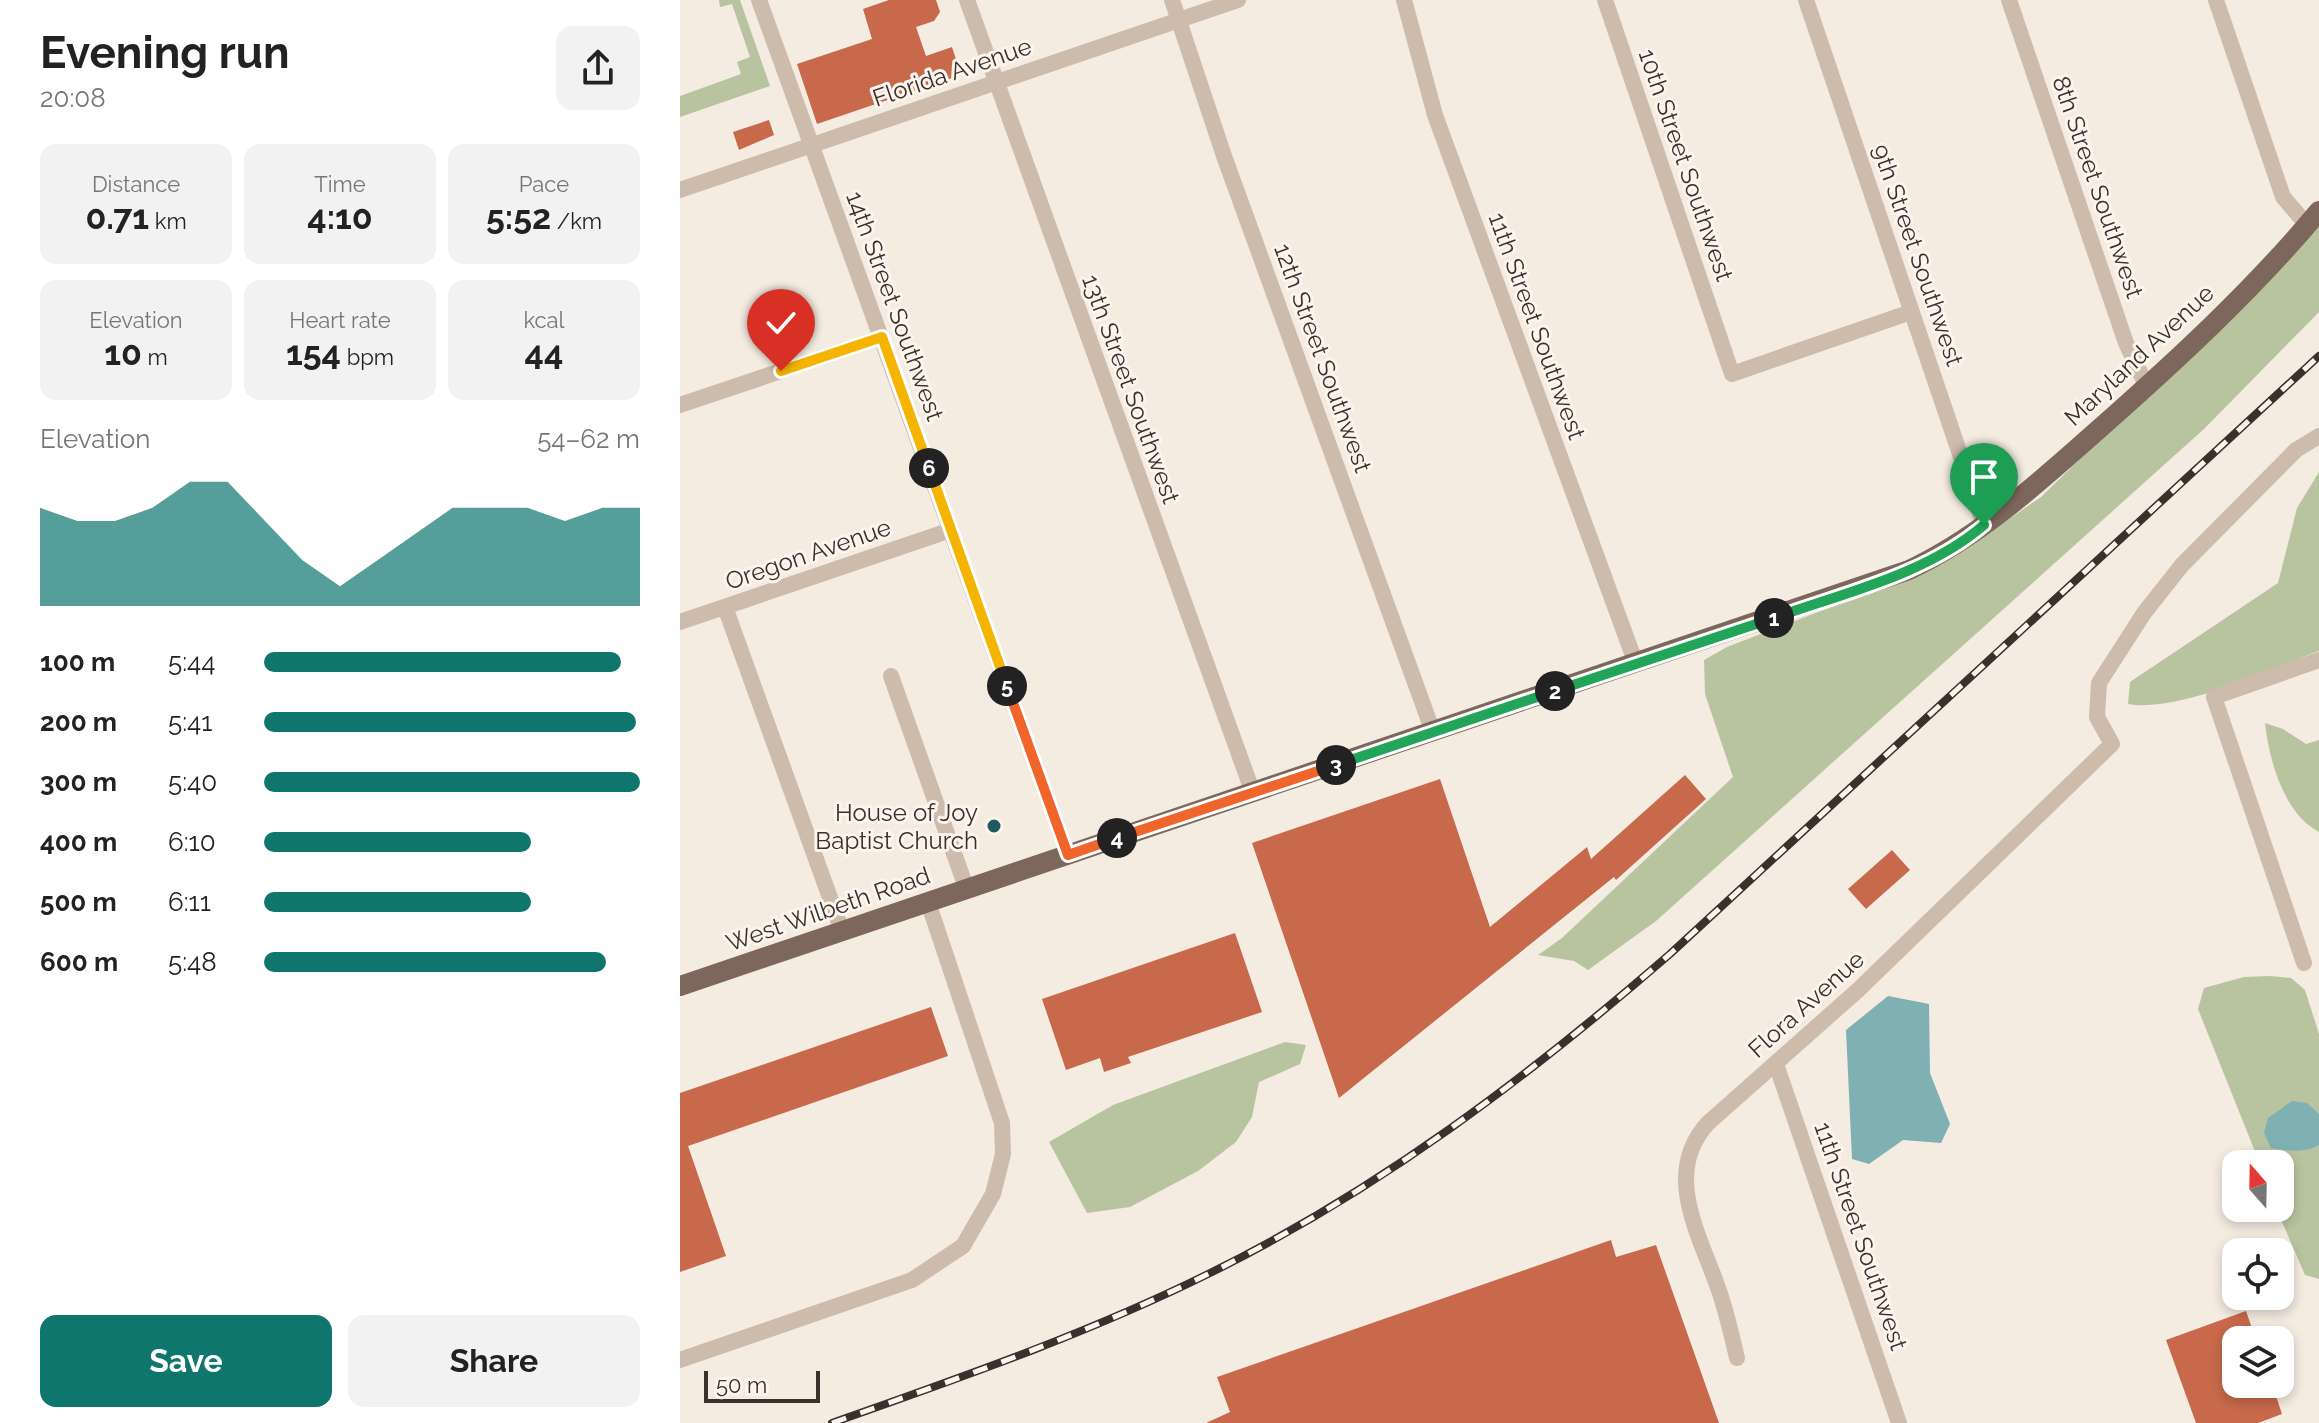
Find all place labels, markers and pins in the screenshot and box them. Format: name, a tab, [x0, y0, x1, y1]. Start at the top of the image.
pin	[747, 289, 815, 371]
pin	[1950, 443, 2018, 525]
pin: 6	[909, 448, 949, 488]
pin: 1	[1754, 598, 1794, 638]
pin: 5	[987, 666, 1027, 706]
pin: 2	[1535, 671, 1575, 711]
pin: 3	[1316, 745, 1356, 785]
place label: House of Joy Baptist Church	[815, 798, 978, 855]
marker: House of Joy Baptist Church	[985, 817, 1003, 835]
pin: 4	[1097, 818, 1137, 858]

